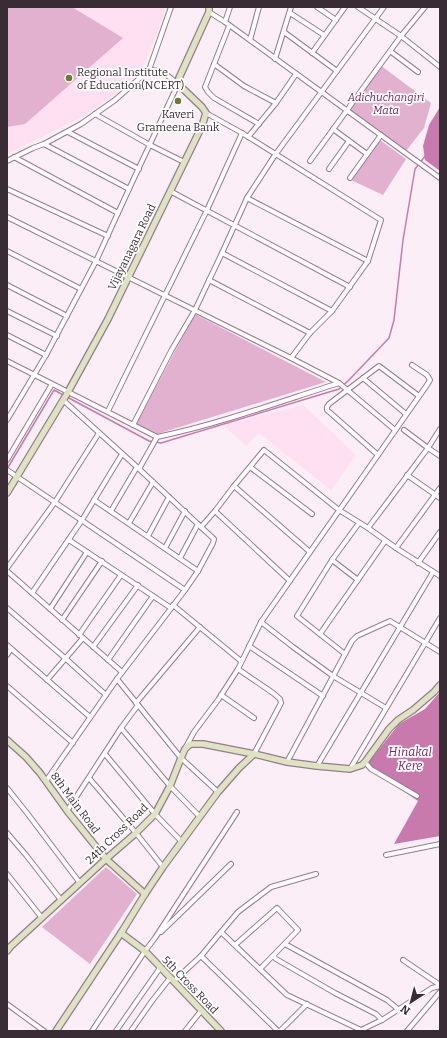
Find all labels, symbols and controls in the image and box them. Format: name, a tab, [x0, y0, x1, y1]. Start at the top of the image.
place label: Regional Institute of Education(NCERT)	[77, 66, 184, 92]
marker: Regional Institute of Education(NCERT)	[64, 73, 74, 83]
park label: Adichuchangiri Mata	[347, 91, 424, 117]
marker: Kaveri Grameena Bank	[173, 96, 183, 106]
place label: Kaveri Grameena Bank	[137, 108, 220, 134]
street label: Vijayanagara Road	[105, 201, 159, 292]
water label: Hinakal Kere	[388, 745, 432, 773]
street label: 8th Main Road	[48, 770, 103, 837]
street label: 24th Cross Road	[83, 801, 151, 867]
street label: 5th Cross Road	[159, 953, 221, 1017]
north arrow	[391, 982, 431, 1022]
text: N	[398, 1002, 413, 1017]

